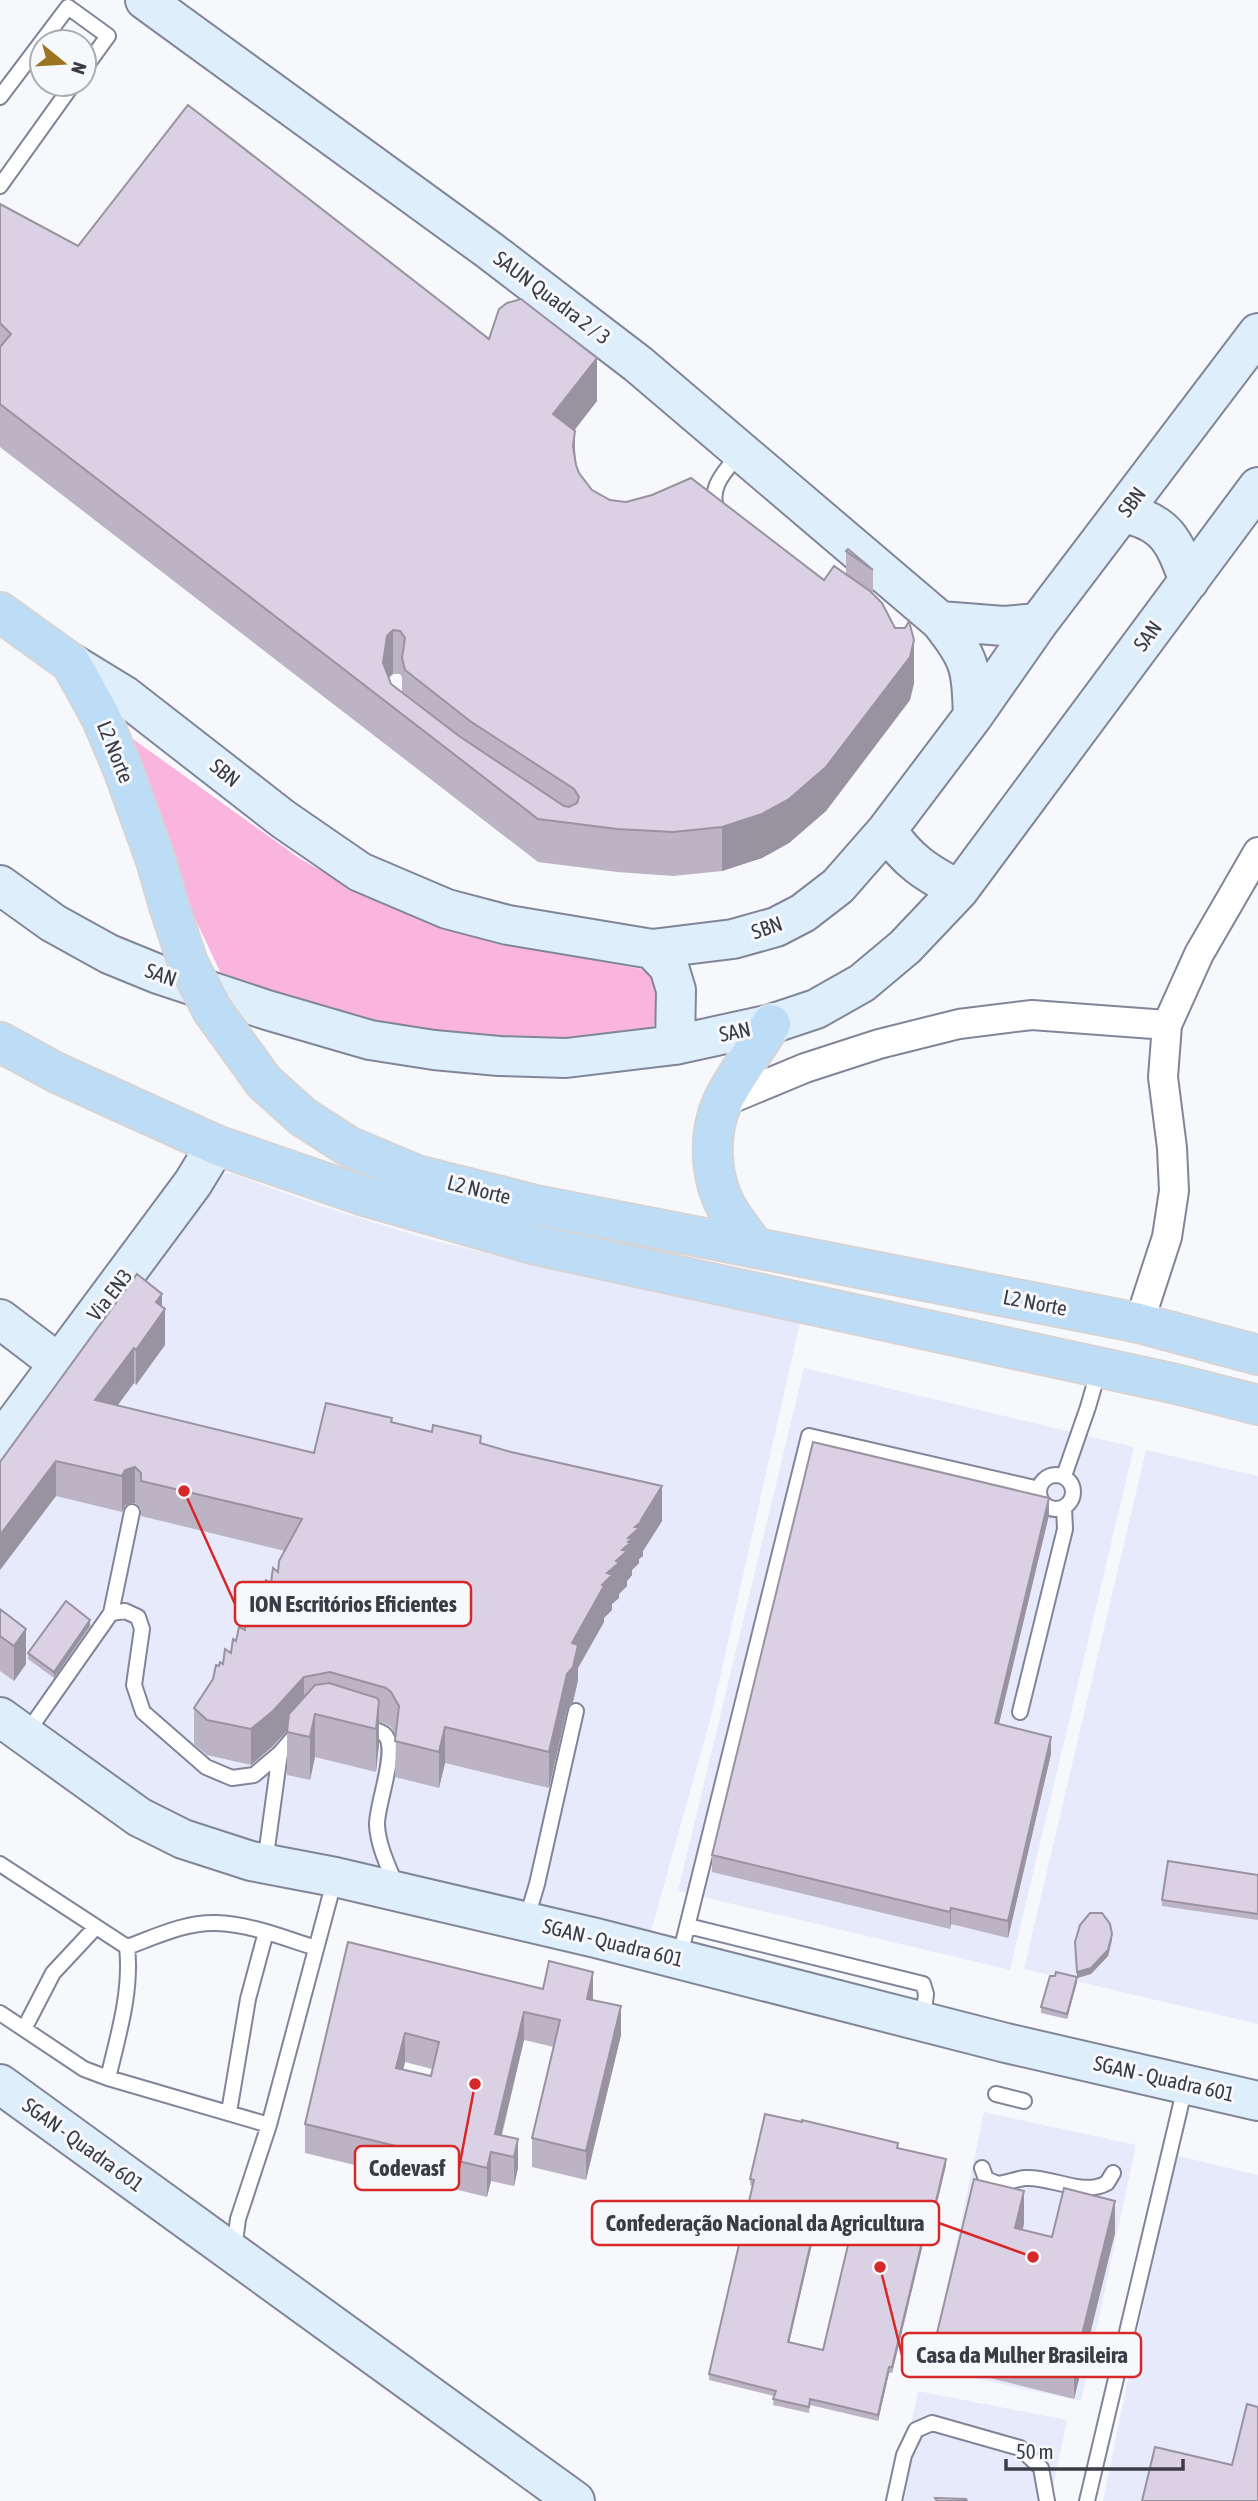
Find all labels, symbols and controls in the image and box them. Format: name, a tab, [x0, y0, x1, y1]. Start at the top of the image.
north arrow	[28, 28, 98, 98]
text: N	[67, 60, 91, 77]
street label: SAUN Quadra 2 / 3	[490, 246, 616, 349]
street label: SBN	[1112, 482, 1150, 521]
street label: SAN	[1128, 616, 1166, 655]
street label: L2 Norte	[93, 717, 139, 786]
street label: SBN	[206, 753, 245, 791]
street label: SBN	[748, 911, 785, 943]
street label: SAN	[142, 957, 180, 991]
street label: SAN	[717, 1016, 753, 1046]
street label: L2 Norte	[445, 1170, 513, 1208]
street label: Via EN3	[82, 1264, 137, 1325]
street label: L2 Norte	[1001, 1284, 1069, 1320]
callout: ION Escritórios Eficientes	[235, 1582, 471, 1626]
text: ION Escritórios Eficientes	[249, 1591, 457, 1617]
street label: SGAN - Quadra 601	[541, 1913, 686, 1971]
street label: SGAN - Quadra 601	[1091, 2050, 1237, 2106]
street label: SGAN - Quadra 601	[18, 2092, 149, 2196]
callout: Codevasf	[355, 2146, 459, 2190]
text: Codevasf	[369, 2155, 446, 2181]
callout: Confederação Nacional da Agricultura	[592, 2201, 939, 2245]
text: Confederação Nacional da Agricultura	[606, 2210, 925, 2236]
callout: Casa da Mulher Brasileira	[902, 2333, 1141, 2377]
text: Casa da Mulher Brasileira	[916, 2342, 1128, 2368]
scale bar	[1006, 2428, 1183, 2472]
text: 50 m	[1016, 2439, 1054, 2463]

